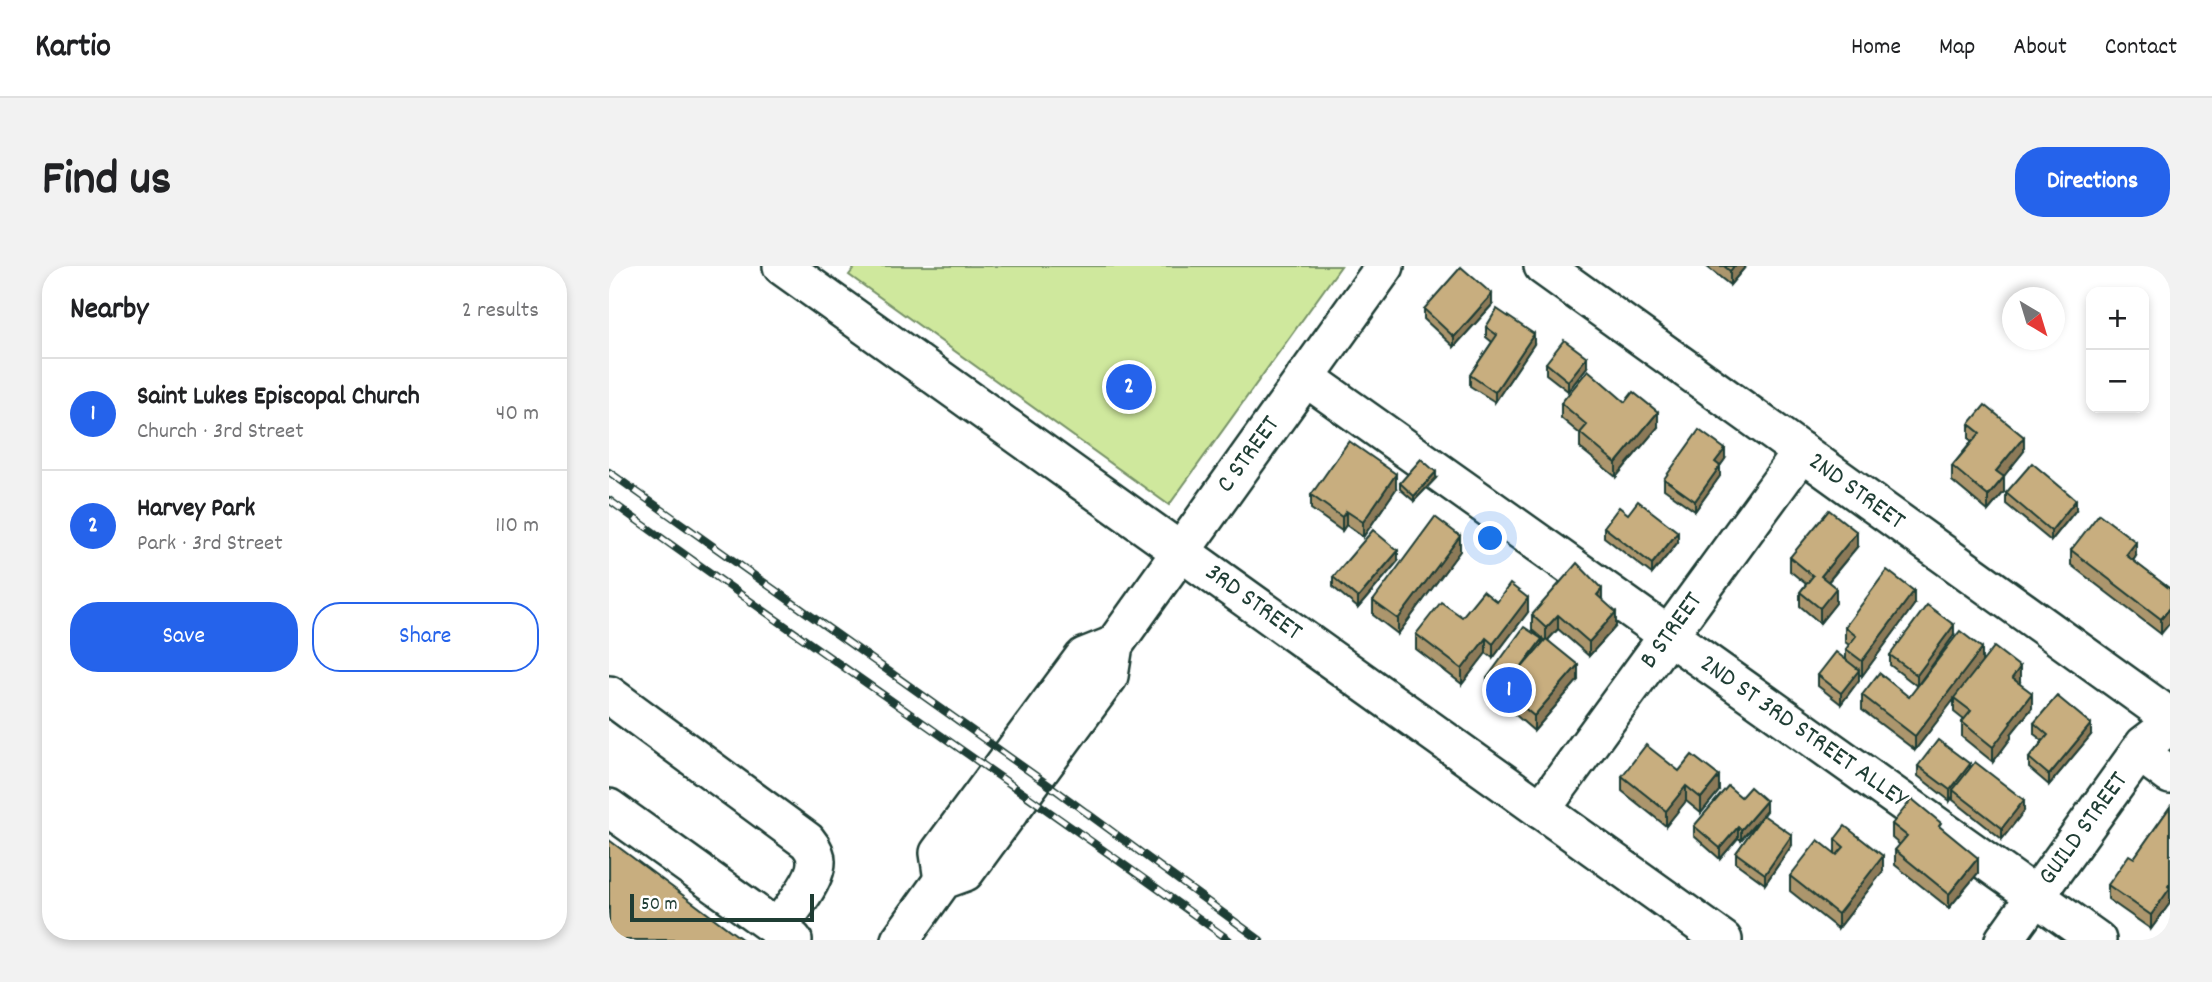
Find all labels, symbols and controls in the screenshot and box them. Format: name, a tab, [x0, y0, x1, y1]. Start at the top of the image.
text: Kartio	[35, 25, 111, 72]
text: Home	[1851, 31, 1901, 65]
text: Map	[1939, 31, 1975, 65]
text: About	[2013, 31, 2067, 65]
text: Contact	[2105, 31, 2177, 65]
text: Find us	[42, 147, 171, 217]
button: Directions	[2015, 147, 2170, 217]
north arrow	[2002, 287, 2065, 350]
map controls	[2086, 287, 2149, 413]
button: +	[2086, 287, 2149, 350]
text: Nearby	[70, 290, 148, 333]
text: 2 results	[462, 295, 539, 328]
button: −	[2086, 350, 2149, 413]
pin: 2	[1106, 361, 1152, 413]
text: Saint Lukes Episcopal Church	[137, 379, 420, 416]
text: 1	[90, 398, 96, 431]
text: 40 m	[496, 398, 539, 431]
street label: C STREET	[1208, 408, 1290, 501]
text: Church · 3rd Street	[137, 416, 304, 449]
street label: 2ND STREET	[1800, 444, 1913, 540]
text: Harvey Park	[137, 491, 255, 528]
text: 2	[88, 510, 98, 543]
text: 110 m	[495, 510, 539, 543]
your location	[1473, 521, 1507, 555]
text: Park · 3rd Street	[137, 528, 283, 561]
street label: 3RD STREET	[1197, 555, 1310, 651]
street label: B STREET	[1632, 585, 1713, 677]
button: Save	[70, 602, 298, 672]
button: Share	[312, 602, 539, 672]
street label: 2ND ST 3RD STREET ALLEY	[1692, 646, 1916, 819]
pin: 1	[1486, 664, 1532, 716]
street label: GUILD STREET	[2030, 764, 2138, 893]
scale bar	[630, 891, 814, 923]
text: 50 m	[641, 892, 678, 919]

